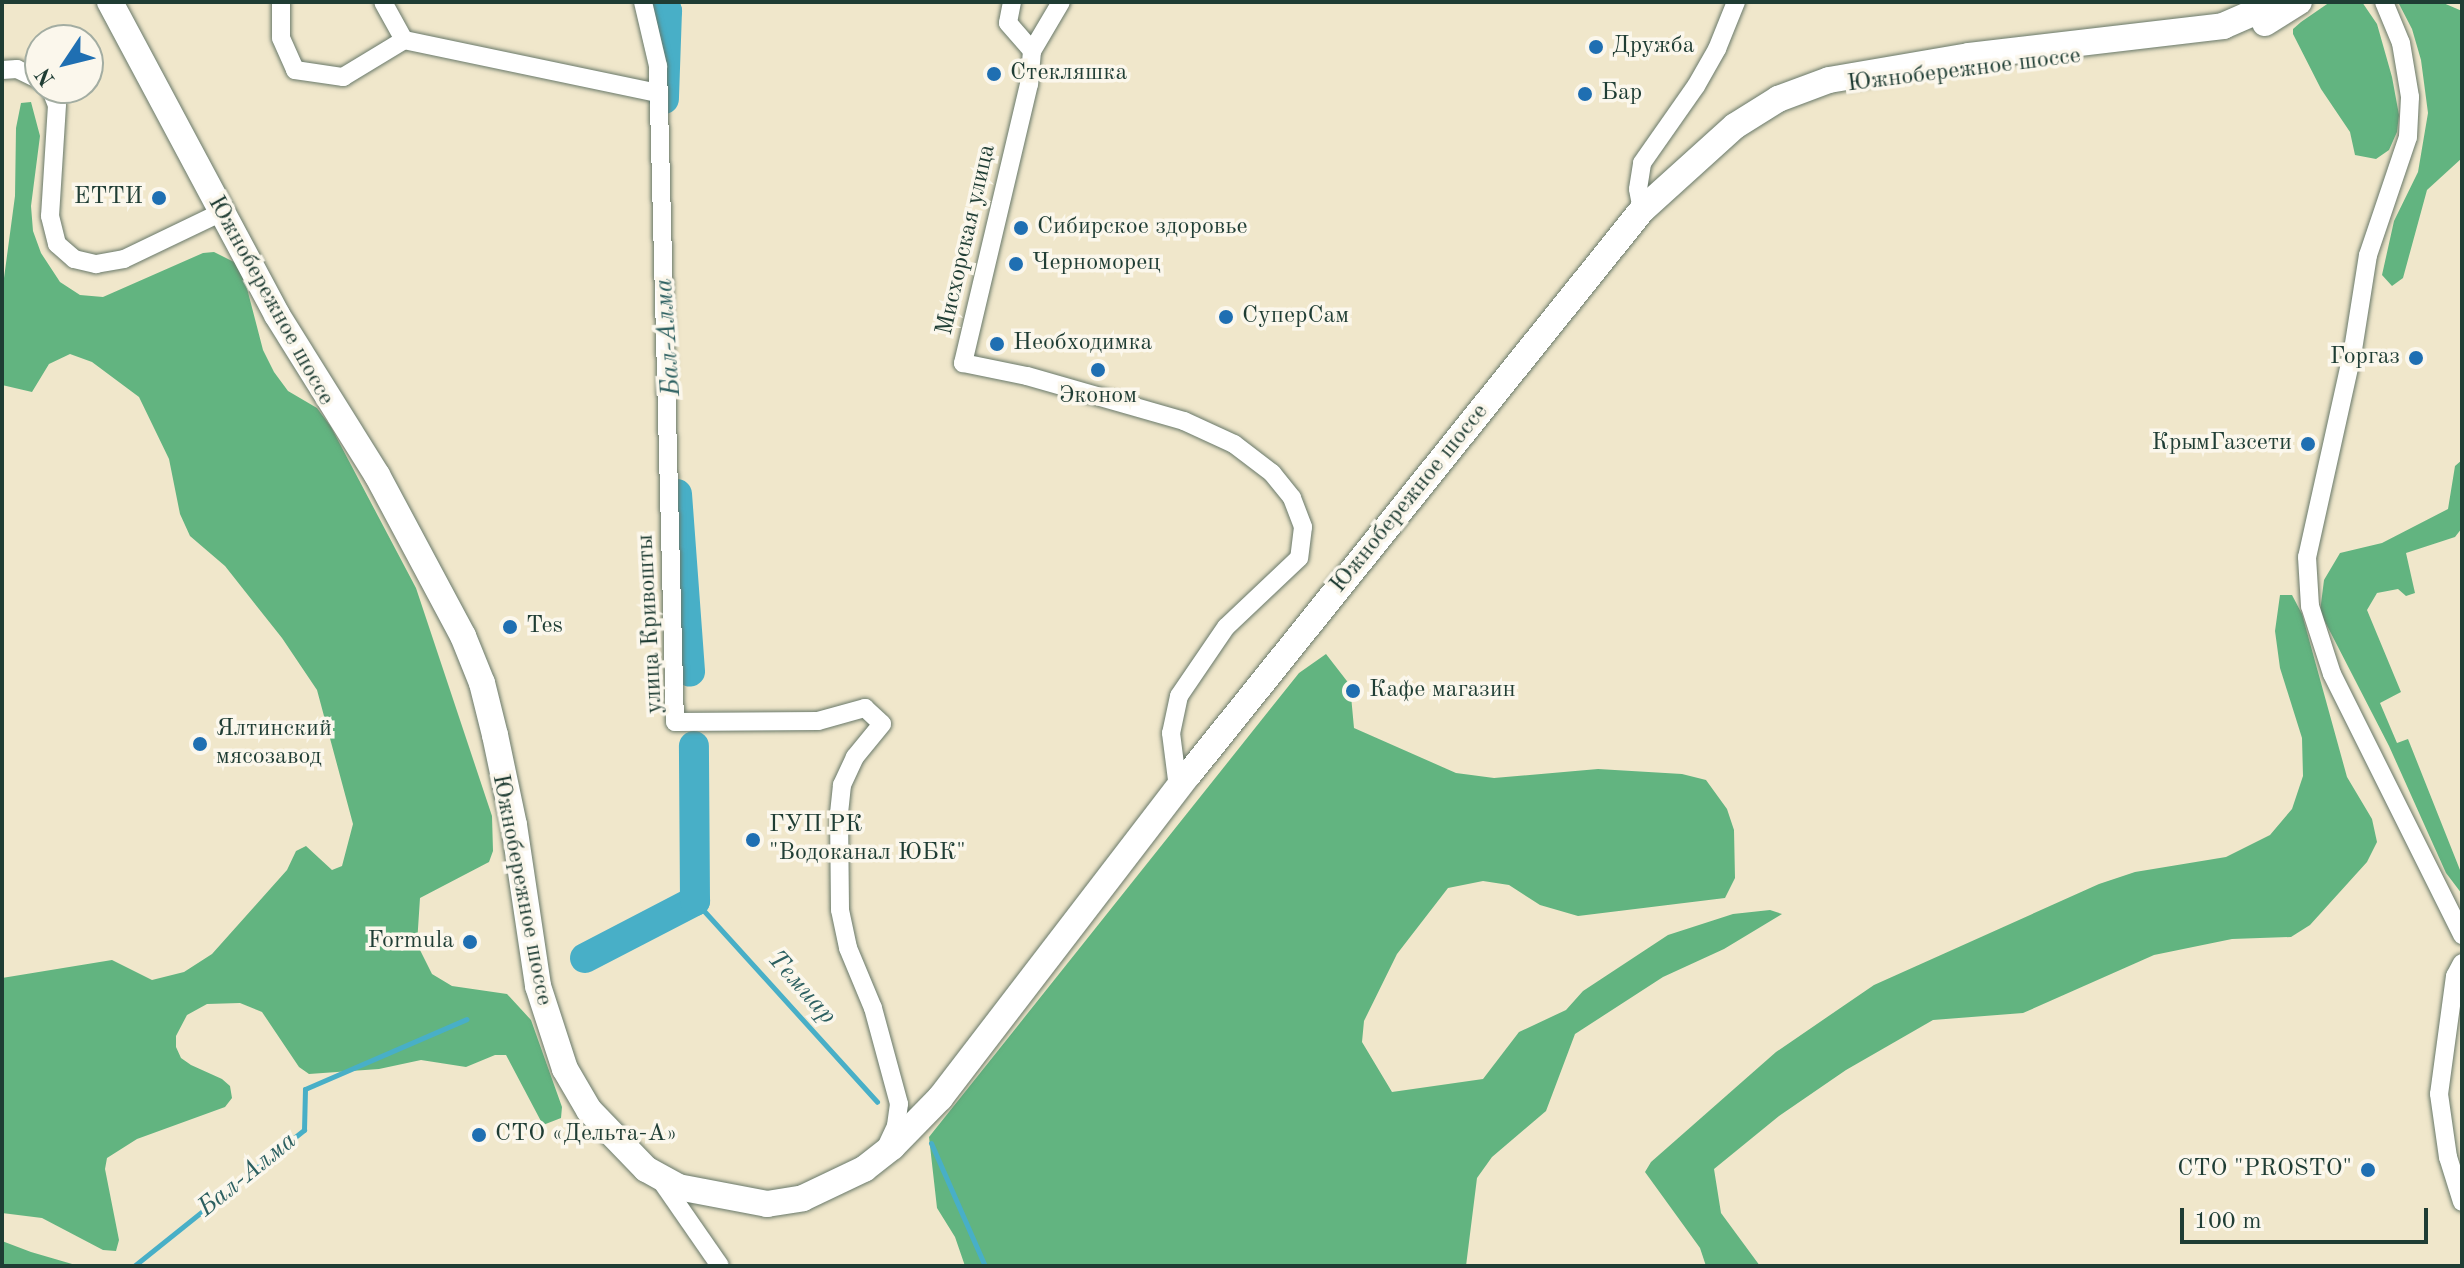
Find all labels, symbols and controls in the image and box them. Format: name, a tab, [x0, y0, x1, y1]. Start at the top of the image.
north arrow	[24, 24, 104, 104]
place label: Дружба	[1612, 33, 1695, 61]
marker: Дружба	[1587, 38, 1605, 56]
street label: Южнобережное шоссе	[1846, 42, 2082, 100]
place label: Стекляшка	[1010, 60, 1127, 88]
text: N	[32, 63, 60, 90]
marker: Стекляшка	[985, 65, 1003, 83]
place label: Бар	[1601, 80, 1642, 108]
marker: Бар	[1576, 85, 1594, 103]
street label: Мисхорская улица	[931, 142, 1003, 338]
place label: ЕТТИ	[74, 184, 143, 212]
marker: ЕТТИ	[150, 189, 168, 207]
street label: Южнобережное шоссе	[200, 191, 340, 411]
place label: Сибирское здоровье	[1037, 214, 1248, 242]
marker: Сибирское здоровье	[1012, 219, 1030, 237]
place label: Черноморец	[1032, 250, 1160, 278]
marker: Черноморец	[1007, 255, 1025, 273]
water label: Бал-Алма	[649, 277, 689, 397]
place label: СуперСам	[1242, 303, 1349, 331]
marker: СуперСам	[1217, 308, 1235, 326]
place label: Необходимка	[1013, 330, 1152, 358]
marker: Необходимка	[988, 335, 1006, 353]
place label: Горгаз	[2330, 344, 2400, 372]
marker: Горгаз	[2407, 349, 2425, 367]
marker: Эконом	[1089, 361, 1107, 379]
place label: Эконом	[1059, 383, 1137, 411]
street label: Южнобережное шоссе	[1325, 399, 1495, 599]
place label: КрымГазсети	[2151, 430, 2292, 458]
marker: КрымГазсети	[2299, 435, 2317, 453]
street label: улица Кривошты	[632, 533, 670, 715]
place label: Tes	[526, 613, 563, 641]
marker: Tes	[501, 618, 519, 636]
place label: Кафе магазин	[1369, 677, 1516, 705]
marker: Кафе магазин	[1344, 682, 1362, 700]
place label: Ялтинский мясозавод	[216, 716, 332, 772]
marker: Ялтинский мясозавод	[191, 735, 209, 753]
street label: Южнобережное шоссе	[484, 772, 558, 1008]
place label: ГУП РК "Водоканал ЮБК"	[769, 812, 966, 868]
marker: ГУП РК "Водоканал ЮБК"	[744, 831, 762, 849]
place label: Formula	[368, 928, 454, 956]
marker: Formula	[461, 933, 479, 951]
water label: Темиар	[760, 945, 842, 1031]
place label: СТО «Дельта-А»	[495, 1121, 677, 1149]
water label: Бал-Алма	[192, 1126, 304, 1224]
marker: СТО «Дельта-А»	[470, 1126, 488, 1144]
place label: СТО "PROSTO"	[2177, 1156, 2352, 1184]
marker: СТО "PROSTO"	[2359, 1161, 2377, 1179]
scale bar	[2184, 1192, 2432, 1242]
text: 100 m	[2194, 1210, 2262, 1234]

